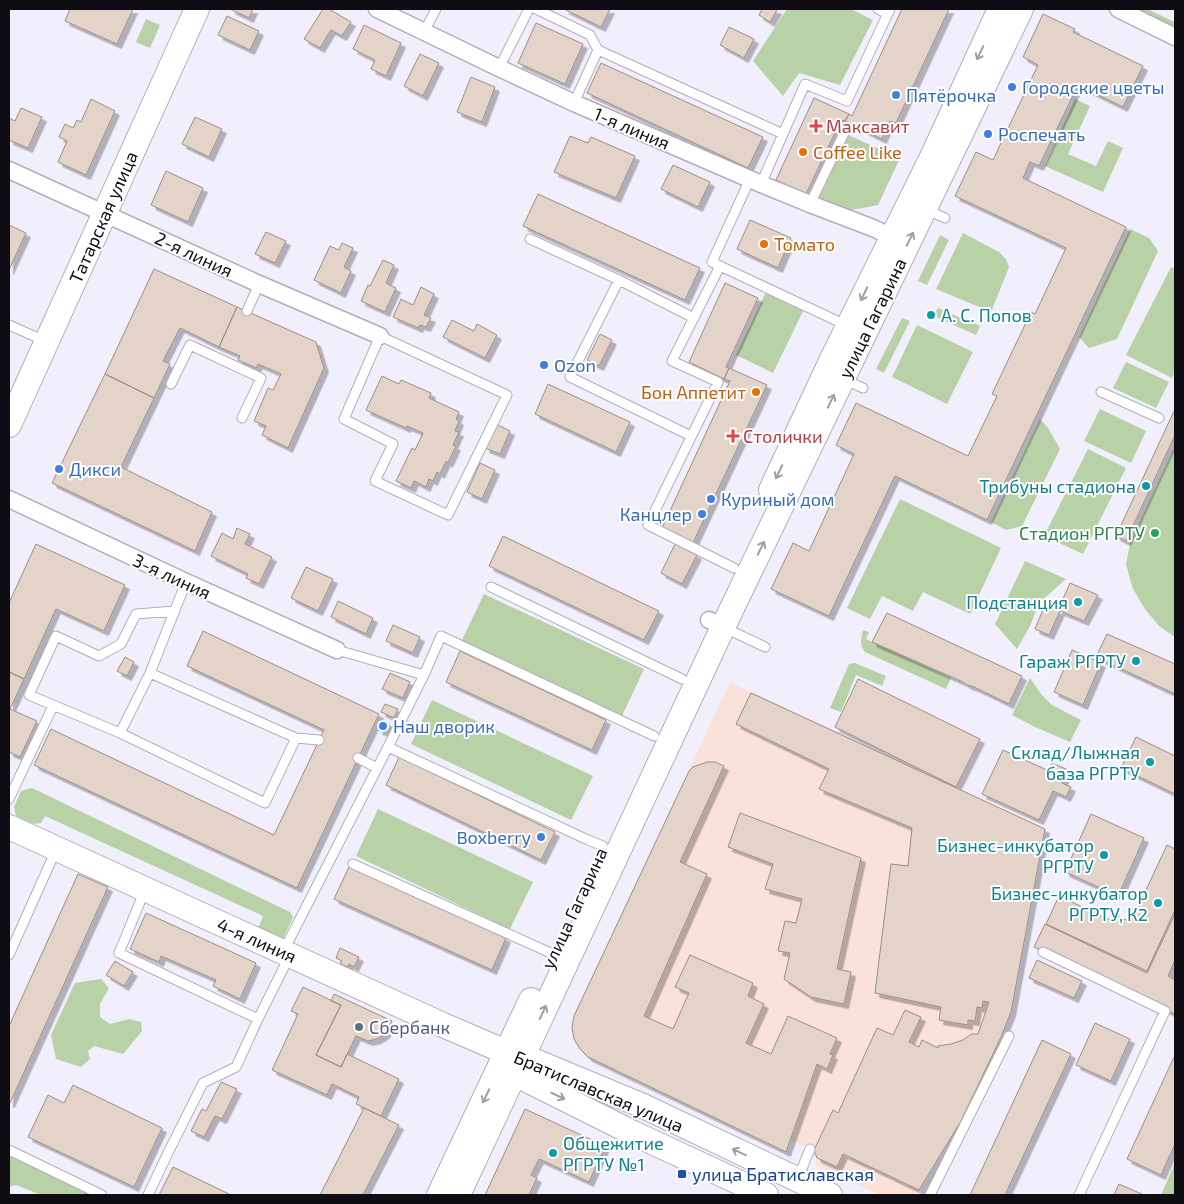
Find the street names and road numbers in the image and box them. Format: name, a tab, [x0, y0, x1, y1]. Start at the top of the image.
street label: 1-я линия	[591, 102, 673, 154]
street label: Татарская улица	[64, 148, 142, 286]
street label: 2-я линия	[152, 226, 236, 282]
street label: улица Гагарина	[833, 254, 911, 382]
street label: 3-я линия	[130, 548, 214, 604]
street label: улица Гагарина	[536, 844, 612, 972]
street label: 4-я линия	[214, 913, 300, 967]
street label: Братиславская улица	[511, 1045, 687, 1137]

